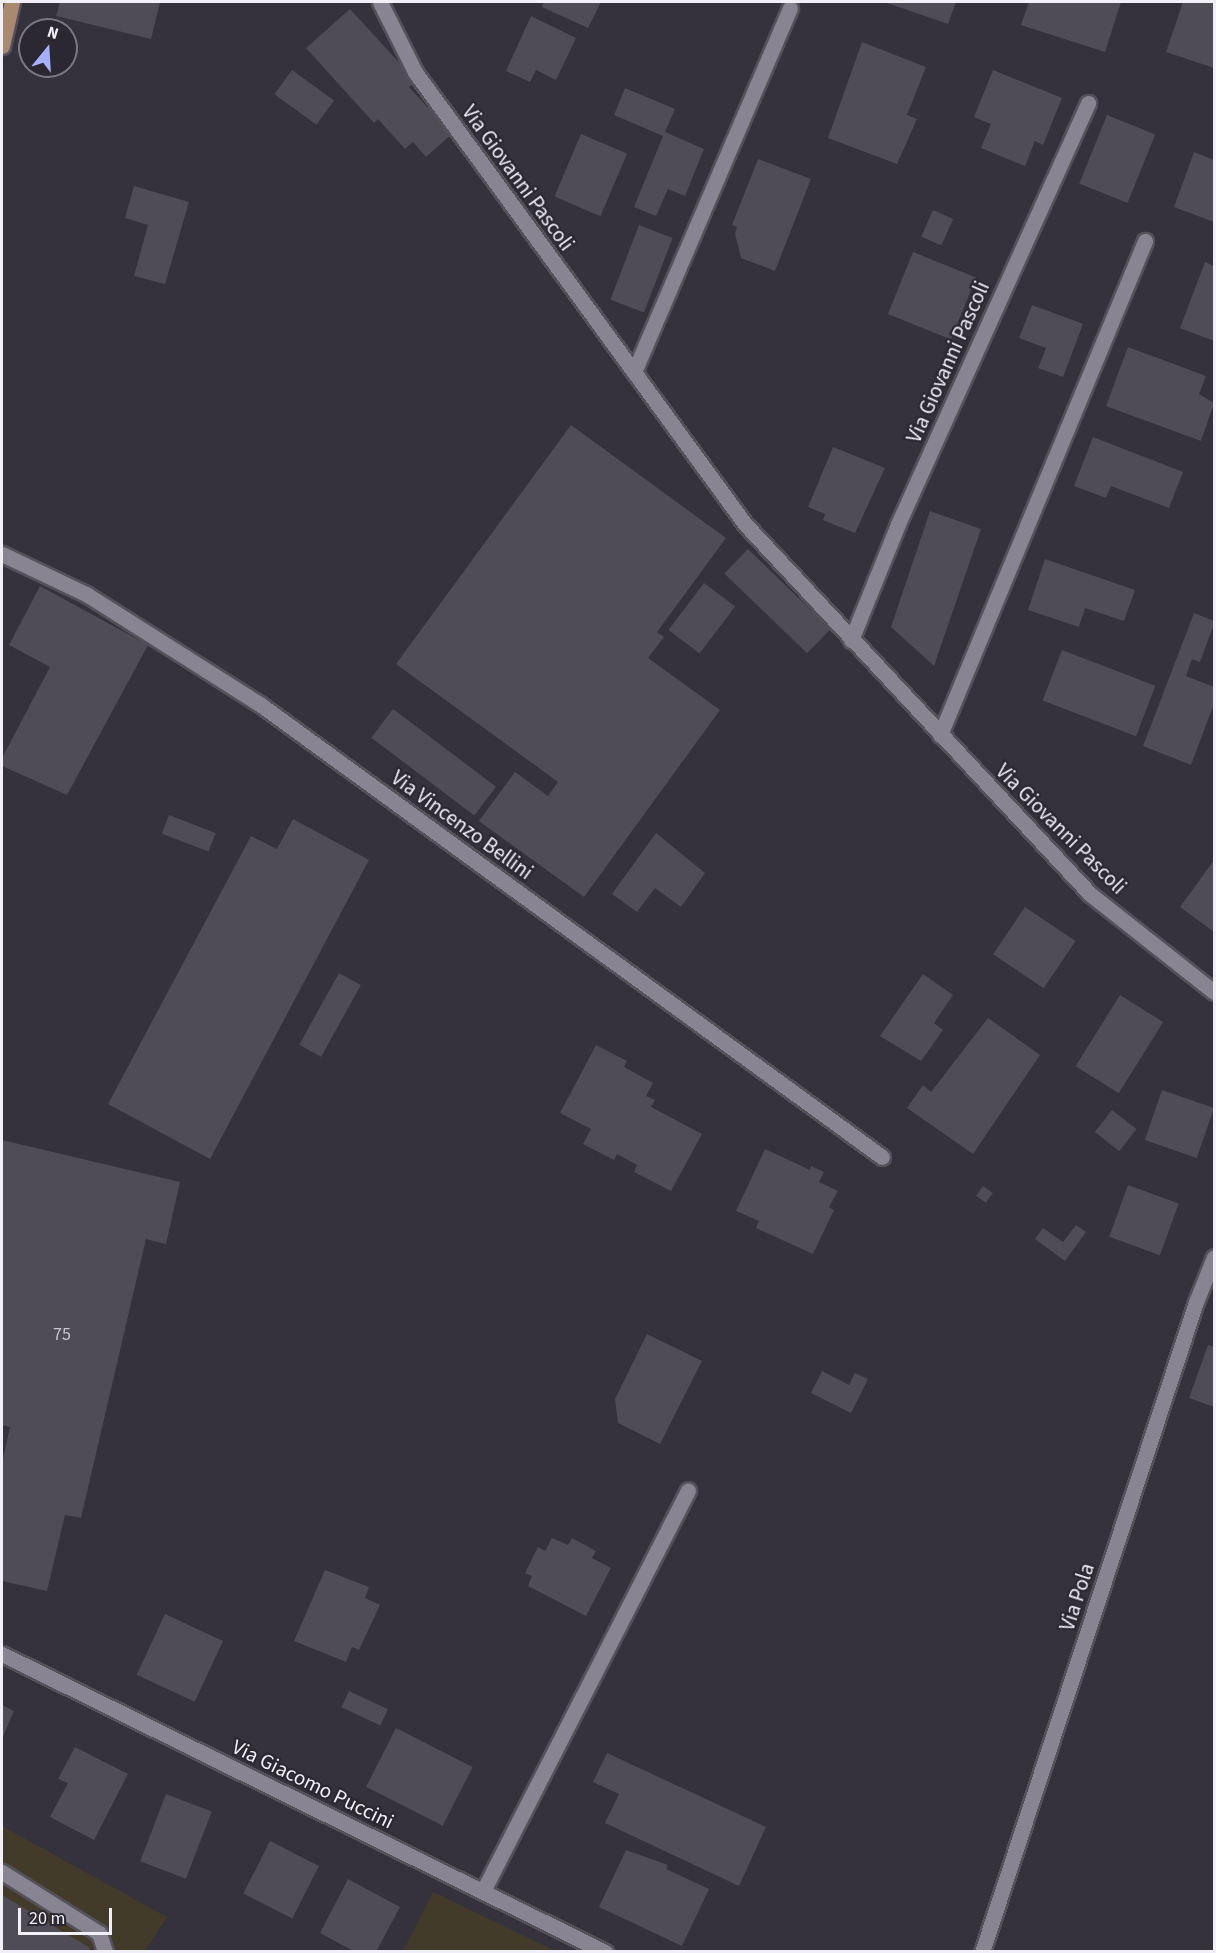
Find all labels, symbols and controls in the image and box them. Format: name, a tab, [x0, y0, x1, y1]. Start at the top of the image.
north arrow	[18, 18, 78, 78]
text: N	[44, 21, 61, 45]
street label: Via Giovanni Pascoli	[457, 100, 579, 256]
street label: Via Giovanni Pascoli	[901, 277, 995, 447]
street label: Via Giovanni Pascoli	[991, 759, 1131, 899]
street label: Via Vincenzo Bellini	[386, 765, 538, 885]
house number: 75	[53, 1324, 71, 1346]
street label: Via Pola	[1054, 1560, 1100, 1634]
street label: Via Giacomo Puccini	[228, 1734, 398, 1834]
scale bar	[21, 1896, 116, 1934]
text: 20 m	[29, 1906, 65, 1931]

